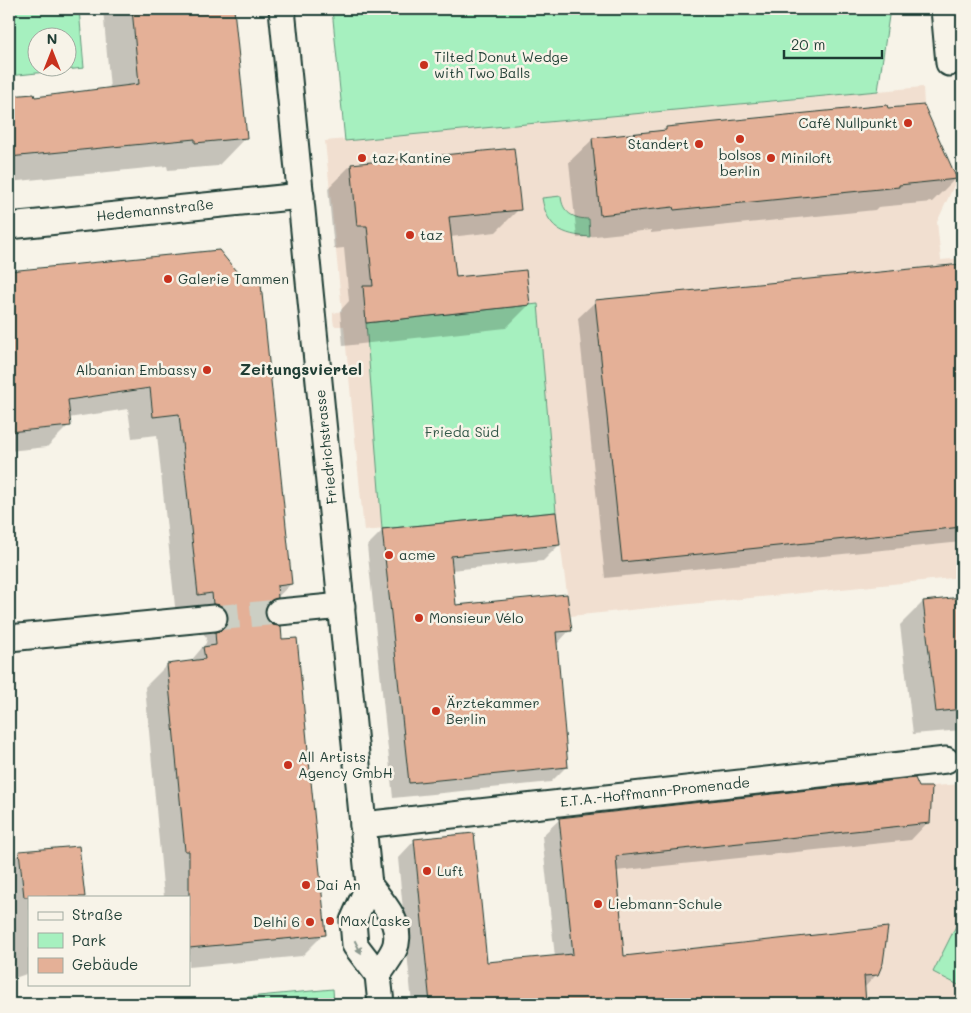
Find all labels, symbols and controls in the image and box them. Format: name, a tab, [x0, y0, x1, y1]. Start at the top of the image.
north arrow	[28, 28, 78, 78]
scale bar	[784, 28, 881, 60]
text: N	[47, 29, 57, 48]
text: 20 m	[791, 34, 825, 54]
place label: Tilted Donut Wedge with Two Balls	[434, 47, 568, 82]
marker: Tilted Donut Wedge with Two Balls	[418, 59, 430, 71]
place label: Café Nullpunkt	[799, 113, 898, 132]
marker: Café Nullpunkt	[902, 117, 914, 129]
marker: bolsos berlin	[734, 133, 746, 145]
place label: Standert	[628, 134, 689, 153]
marker: Standert	[693, 138, 705, 150]
place label: bolsos berlin	[719, 145, 761, 180]
place label: taz Kantine	[372, 148, 451, 167]
place label: Miniloft	[781, 148, 832, 167]
marker: taz Kantine	[356, 152, 368, 164]
marker: Miniloft	[765, 152, 777, 164]
street label: Hedemannstraße	[95, 194, 215, 225]
place label: taz	[420, 225, 443, 244]
marker: taz	[404, 229, 416, 241]
place label: Galerie Tammen	[178, 269, 289, 288]
marker: Galerie Tammen	[162, 273, 174, 285]
district label: Zeitungsviertel	[240, 358, 362, 379]
place label: Albanian Embassy	[75, 360, 197, 379]
marker: Albanian Embassy	[201, 364, 213, 376]
street label: Friedrichstrasse	[310, 389, 341, 505]
park label: Frieda Süd	[425, 422, 499, 441]
place label: acme	[399, 545, 436, 564]
marker: acme	[383, 549, 395, 561]
place label: Monsieur Vélo	[429, 608, 524, 627]
marker: Monsieur Vélo	[413, 612, 425, 624]
place label: Ärztekammer Berlin	[446, 693, 540, 728]
marker: Ärztekammer Berlin	[430, 705, 442, 717]
place label: All Artists Agency GmbH	[298, 747, 393, 782]
marker: All Artists Agency GmbH	[282, 759, 294, 771]
street label: E.T.A.-Hoffmann-Promenade	[559, 772, 751, 811]
place label: Luft	[437, 861, 464, 880]
marker: Luft	[421, 865, 433, 877]
place label: Dai An	[316, 875, 361, 894]
marker: Dai An	[300, 879, 312, 891]
place label: Liebmann-Schule	[608, 894, 722, 913]
legend	[28, 896, 190, 986]
marker: Liebmann-Schule	[592, 898, 604, 910]
text: Straße	[72, 904, 123, 924]
place label: Max Laske	[340, 911, 410, 930]
place label: Delhi 6	[253, 912, 300, 931]
marker: Max Laske	[324, 915, 336, 927]
marker: Delhi 6	[304, 916, 316, 928]
text: Park	[72, 930, 106, 950]
one-way arrow	[354, 939, 362, 954]
text: Gebäude	[72, 954, 138, 974]

